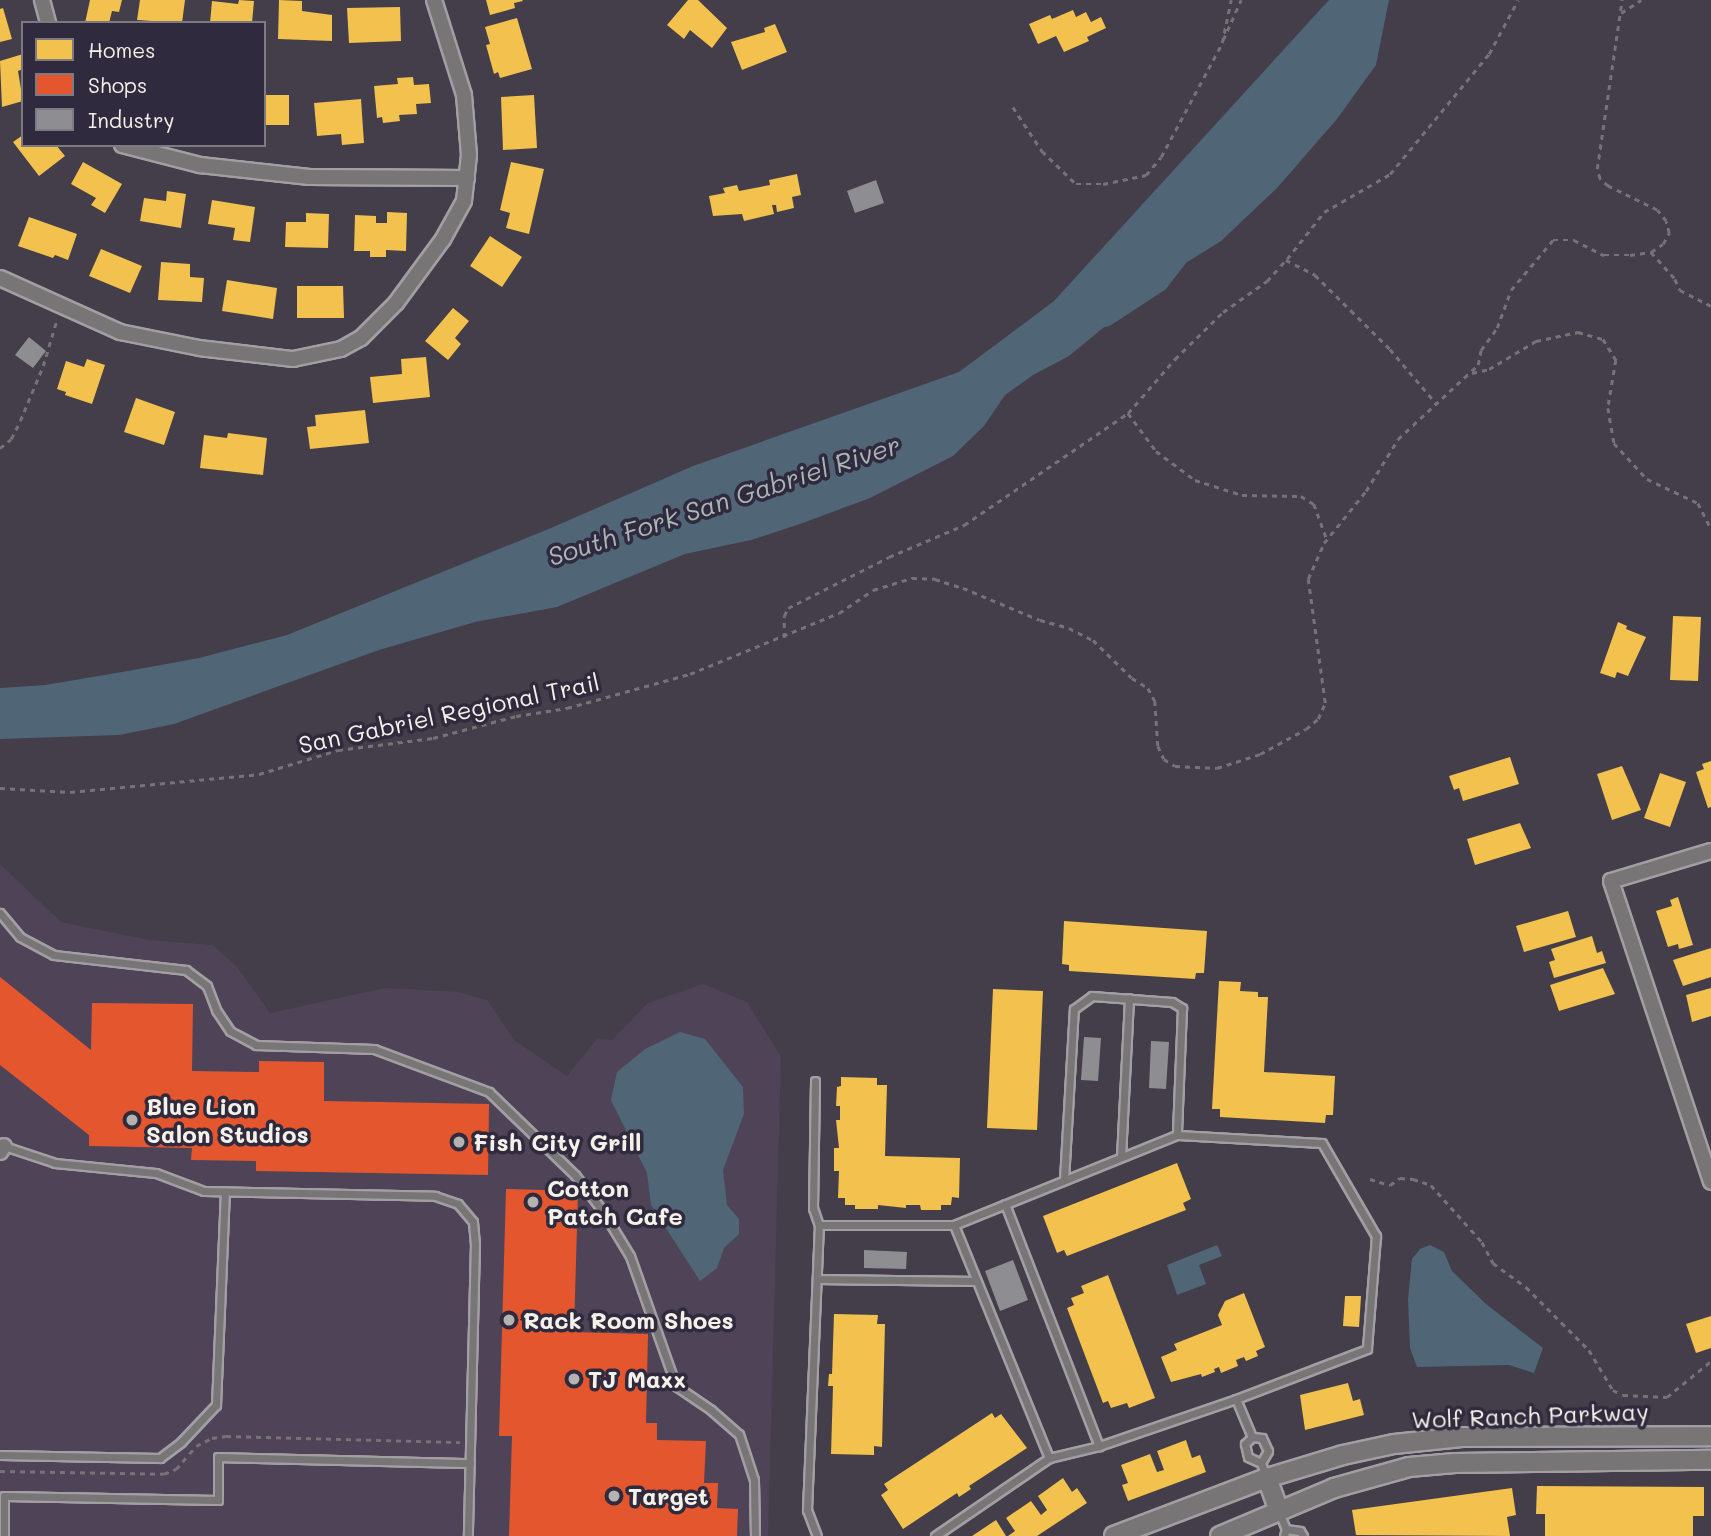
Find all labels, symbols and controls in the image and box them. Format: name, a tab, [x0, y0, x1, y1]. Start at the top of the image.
legend	[21, 21, 266, 147]
text: Homes	[88, 36, 155, 63]
text: Shops	[88, 71, 147, 98]
text: Industry	[88, 106, 175, 133]
water label: South Fork San Gabriel River	[544, 429, 904, 573]
street label: San Gabriel Regional Trail	[296, 667, 602, 759]
place label: Blue Lion Salon Studios	[146, 1092, 309, 1148]
marker: Blue Lion Salon Studios	[124, 1112, 140, 1128]
place label: Fish City Grill	[473, 1128, 641, 1156]
marker: Fish City Grill	[451, 1134, 467, 1150]
place label: Cotton Patch Cafe	[547, 1174, 683, 1230]
marker: Cotton Patch Cafe	[525, 1194, 541, 1210]
place label: Rack Room Shoes	[523, 1306, 734, 1334]
marker: Rack Room Shoes	[501, 1312, 517, 1328]
place label: TJ Maxx	[588, 1365, 686, 1393]
marker: TJ Maxx	[566, 1371, 582, 1387]
street label: Wolf Ranch Parkway	[1411, 1396, 1649, 1434]
place label: Target	[628, 1482, 709, 1510]
marker: Target	[606, 1488, 622, 1504]

